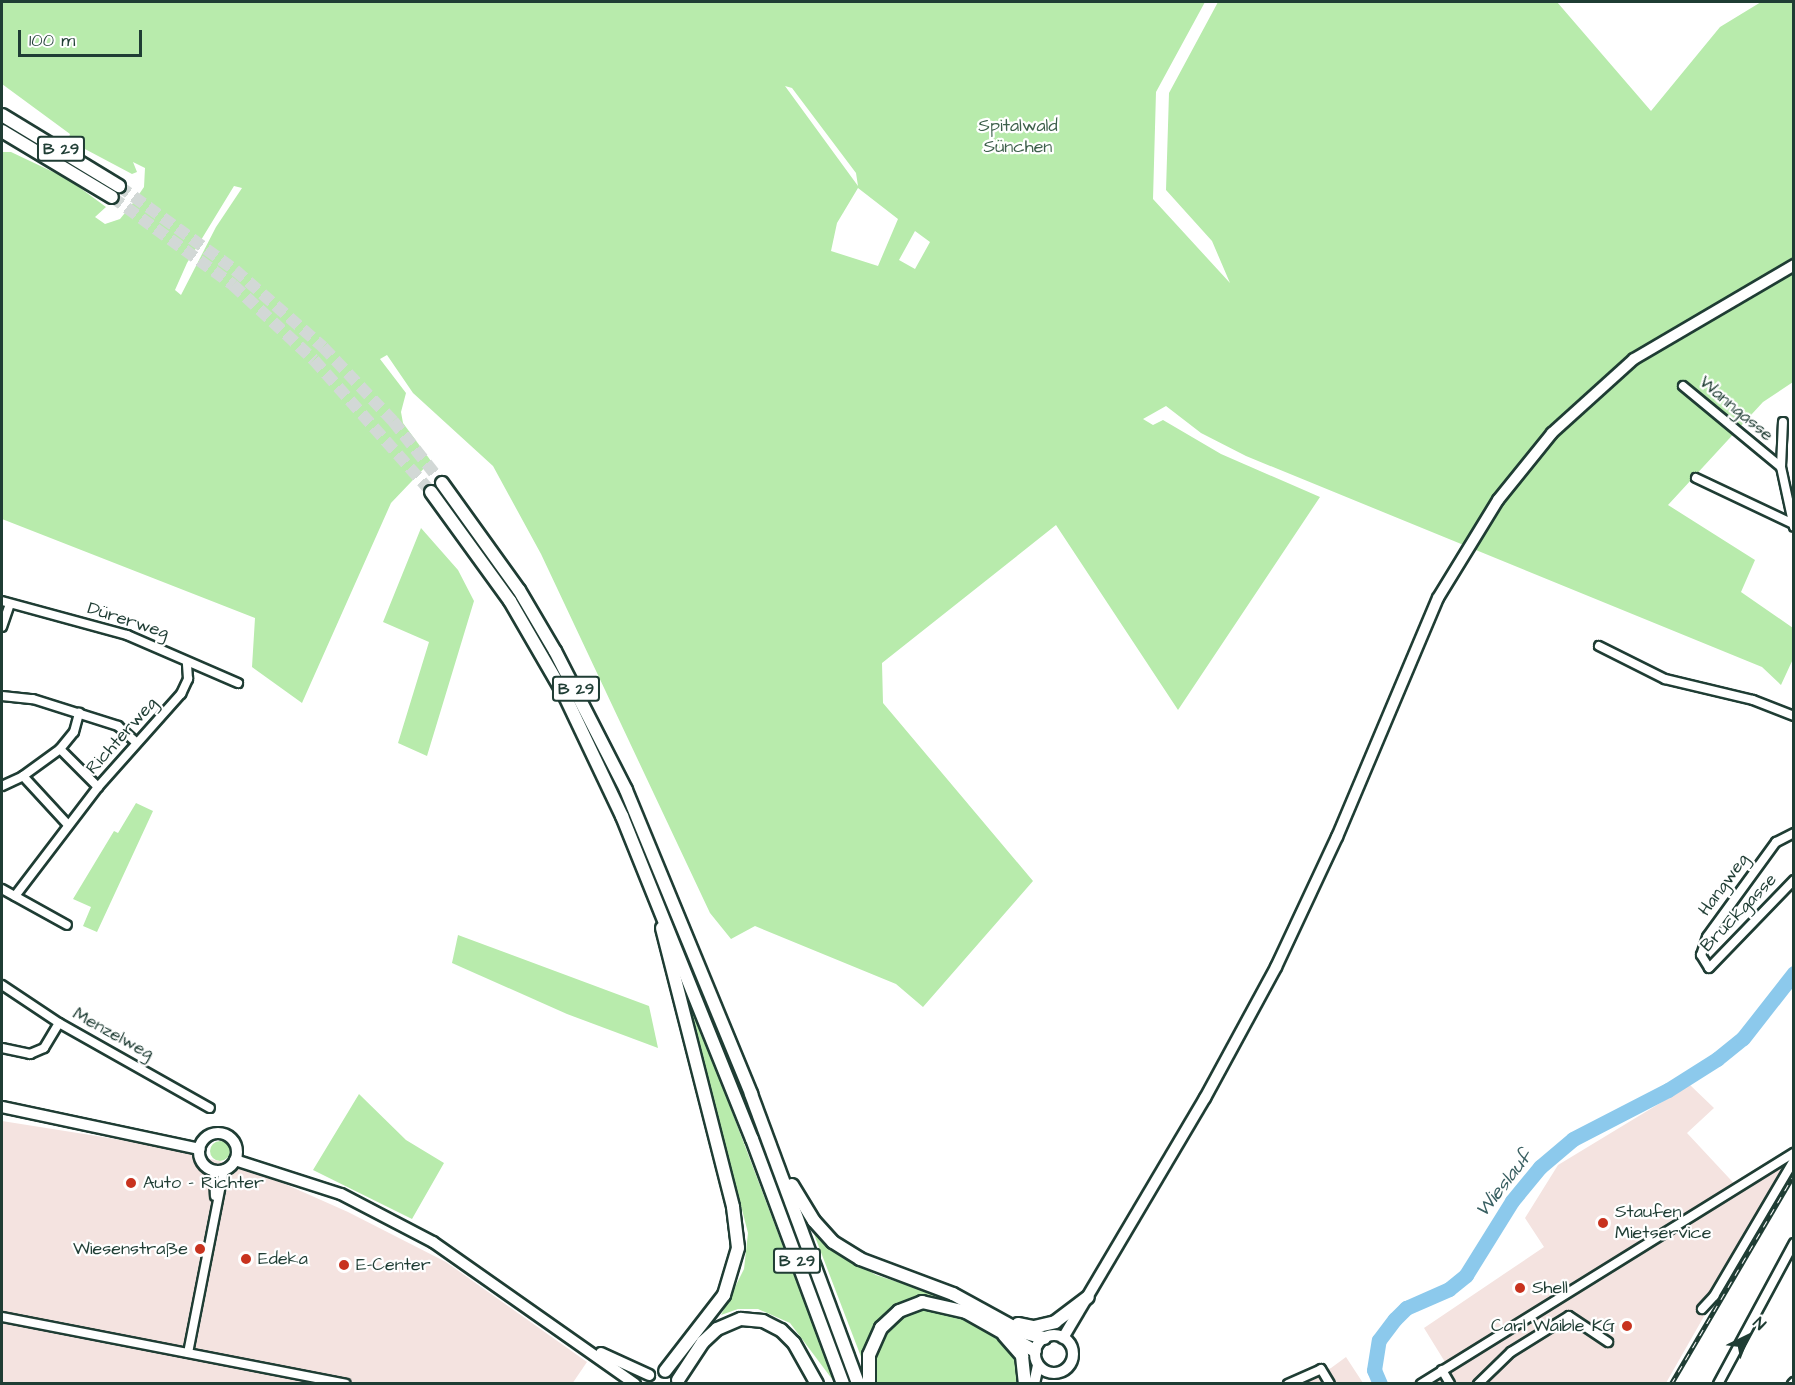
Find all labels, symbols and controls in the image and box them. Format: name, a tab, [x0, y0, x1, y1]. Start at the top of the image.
scale bar	[21, 18, 146, 56]
text: 100 m	[29, 28, 75, 53]
park label: Spitalwald Sünchen	[978, 116, 1058, 158]
road number: B 29	[36, 136, 86, 162]
street label: Wanngasse	[1694, 372, 1778, 446]
street label: Dürerweg	[85, 598, 171, 644]
road number: B 29	[550, 676, 602, 702]
street label: Richterweg	[82, 693, 162, 779]
street label: Hangweg	[1694, 850, 1754, 920]
street label: Bruckgasse	[1696, 869, 1782, 957]
street label: Menzelweg	[69, 1003, 157, 1065]
water label: Wieslauf	[1471, 1146, 1537, 1222]
place label: Auto - Richter	[143, 1172, 264, 1194]
marker: Auto - Richter	[124, 1176, 138, 1190]
place label: Staufen Mietservice	[1615, 1202, 1712, 1244]
marker: Staufen Mietservice	[1596, 1216, 1610, 1230]
place label: Wiesenstraße	[73, 1238, 188, 1260]
marker: Wiesenstraße	[193, 1242, 207, 1256]
place label: Edeka	[258, 1248, 308, 1270]
road number: B 29	[772, 1248, 822, 1274]
marker: Edeka	[239, 1252, 253, 1266]
place label: E-Center	[356, 1254, 431, 1276]
marker: E-Center	[337, 1258, 351, 1272]
place label: Shell	[1532, 1277, 1568, 1299]
marker: Shell	[1513, 1281, 1527, 1295]
north arrow	[1717, 1307, 1777, 1367]
text: N	[1748, 1312, 1770, 1335]
place label: Carl Waible KG	[1491, 1315, 1615, 1337]
marker: Carl Waible KG	[1620, 1319, 1634, 1333]

